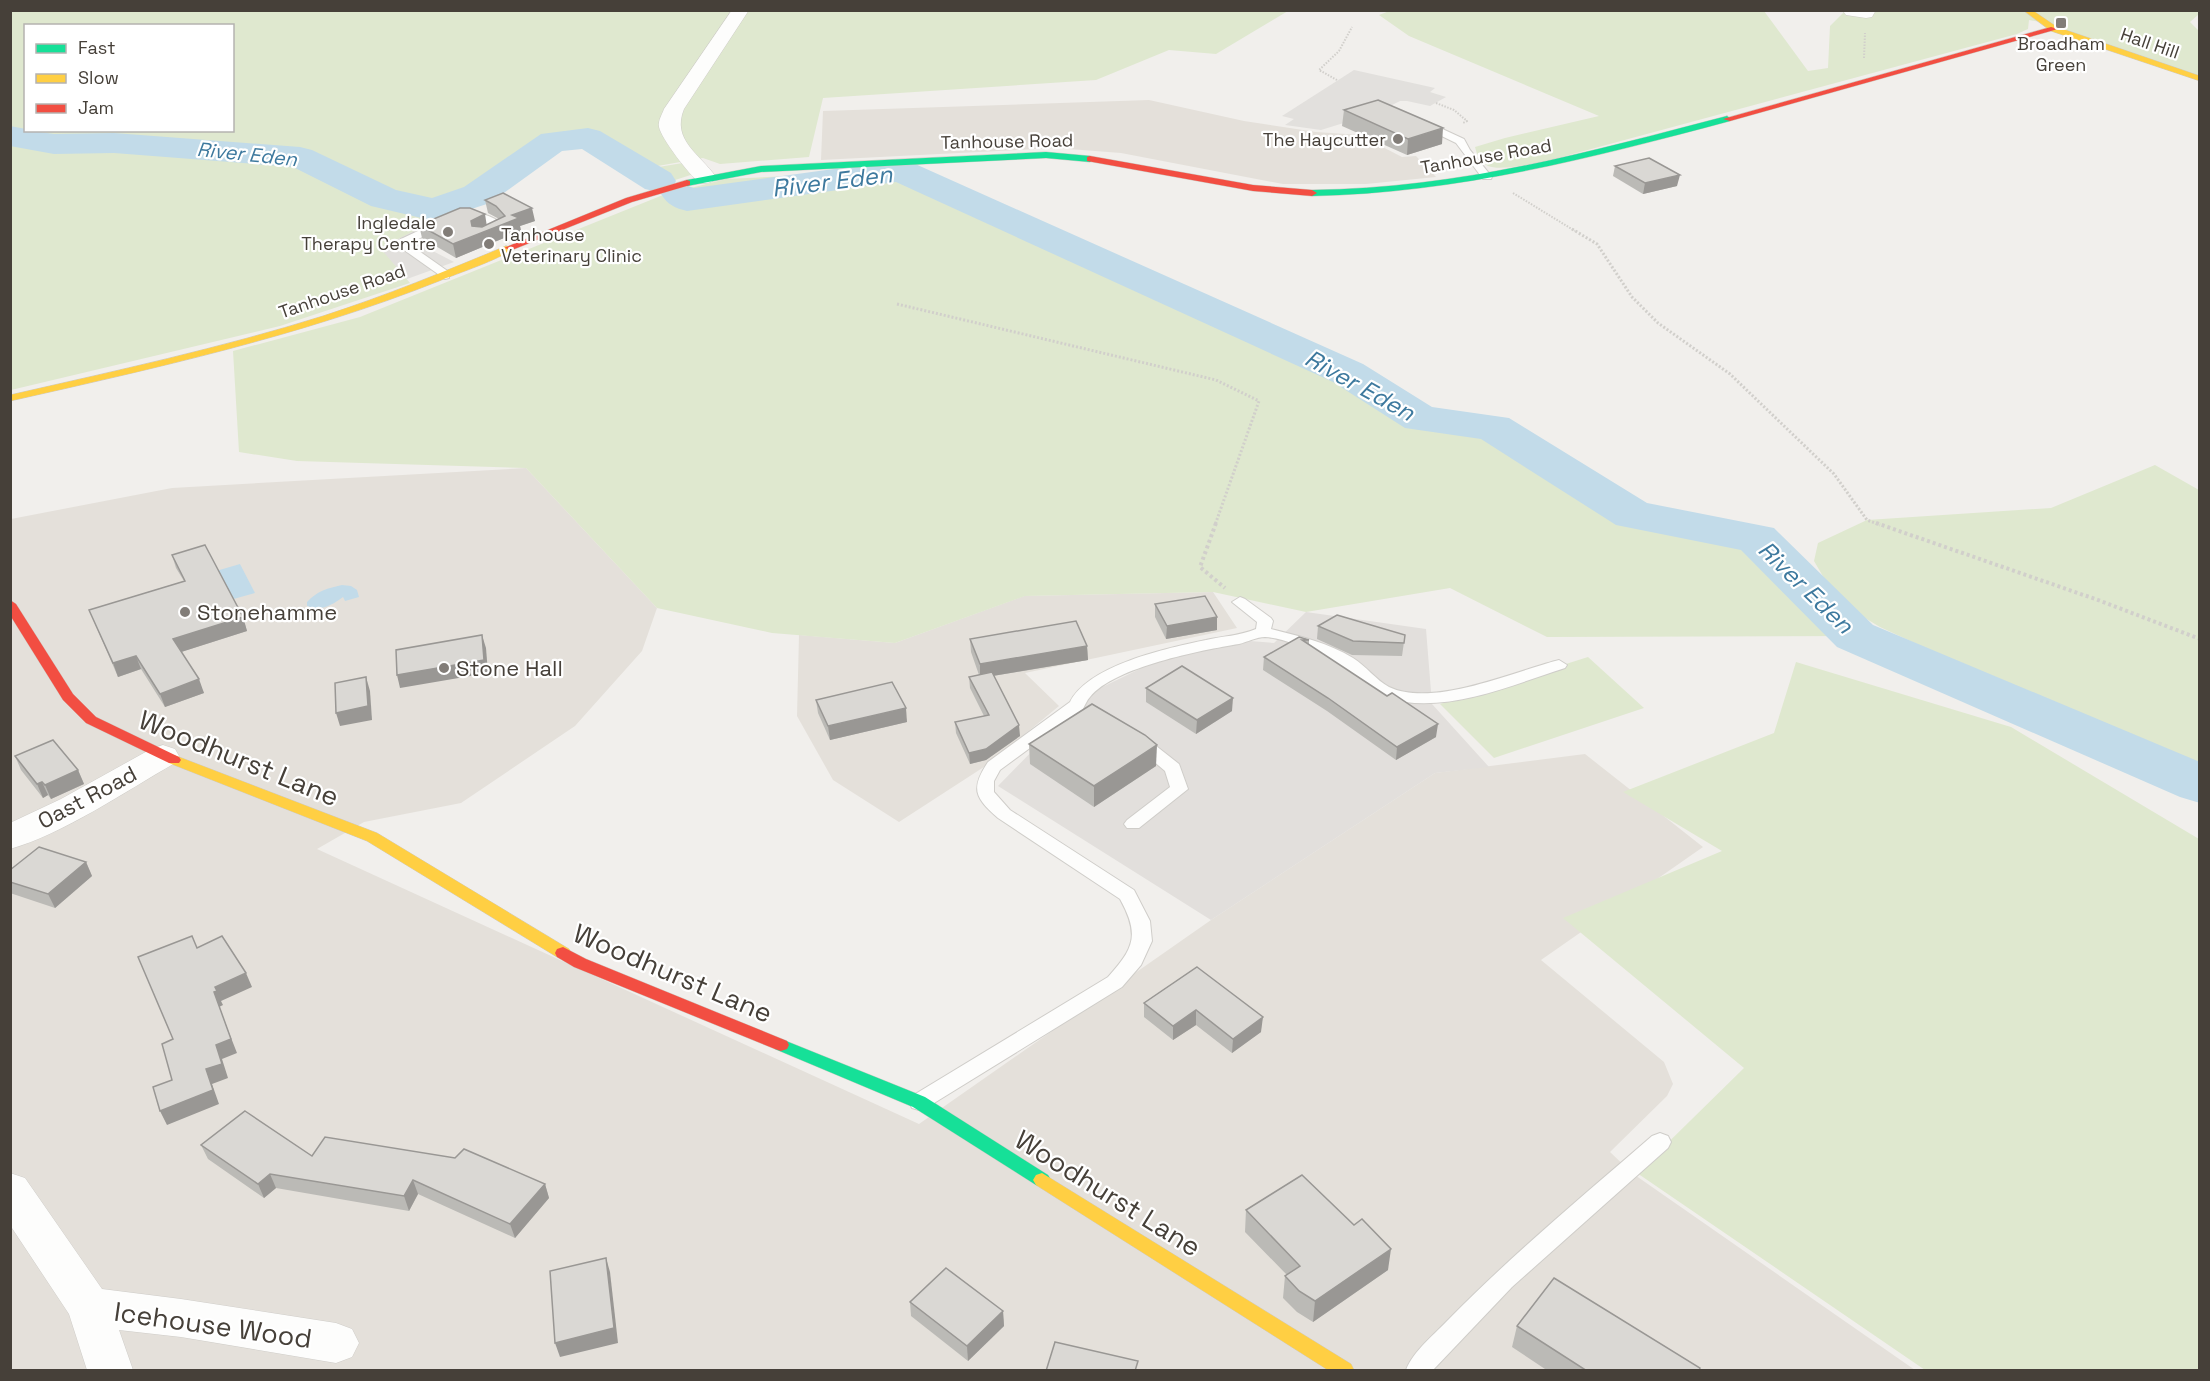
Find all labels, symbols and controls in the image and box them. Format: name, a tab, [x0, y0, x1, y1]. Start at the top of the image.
marker: Broadham Green	[2054, 16, 2068, 30]
street label: Hall Hill	[2118, 22, 2182, 64]
legend	[24, 24, 234, 132]
place label: Broadham Green	[2017, 32, 2105, 76]
text: Fast	[78, 36, 115, 59]
text: Slow	[78, 66, 119, 89]
text: Jam	[78, 96, 114, 119]
street label: Tanhouse Road	[941, 128, 1073, 154]
place label: The Haycutter	[1263, 128, 1386, 151]
marker: The Haycutter	[1391, 132, 1405, 146]
street label: Tanhouse Road	[1419, 133, 1553, 179]
water label: River Eden	[196, 136, 299, 172]
water label: River Eden	[770, 158, 895, 204]
place label: Ingledale Therapy Centre	[301, 211, 436, 255]
place label: Tanhouse Veterinary Clinic	[501, 223, 642, 267]
marker: Ingledale Therapy Centre	[441, 225, 455, 239]
marker: Tanhouse Veterinary Clinic	[482, 237, 496, 251]
street label: Tanhouse Road	[276, 259, 408, 323]
water label: River Eden	[1300, 342, 1421, 428]
water label: River Eden	[1752, 534, 1861, 641]
place label: Stonehamme	[197, 598, 337, 626]
marker: Stonehamme	[178, 605, 192, 619]
place label: Stone Hall	[456, 654, 563, 682]
marker: Stone Hall	[437, 661, 451, 675]
street label: Woodhurst Lane	[134, 702, 344, 814]
street label: Oast Road	[33, 759, 141, 835]
street label: Woodhurst Lane	[568, 915, 778, 1031]
street label: Woodhurst Lane	[1008, 1122, 1208, 1264]
street label: Icehouse Wood	[112, 1294, 314, 1356]

